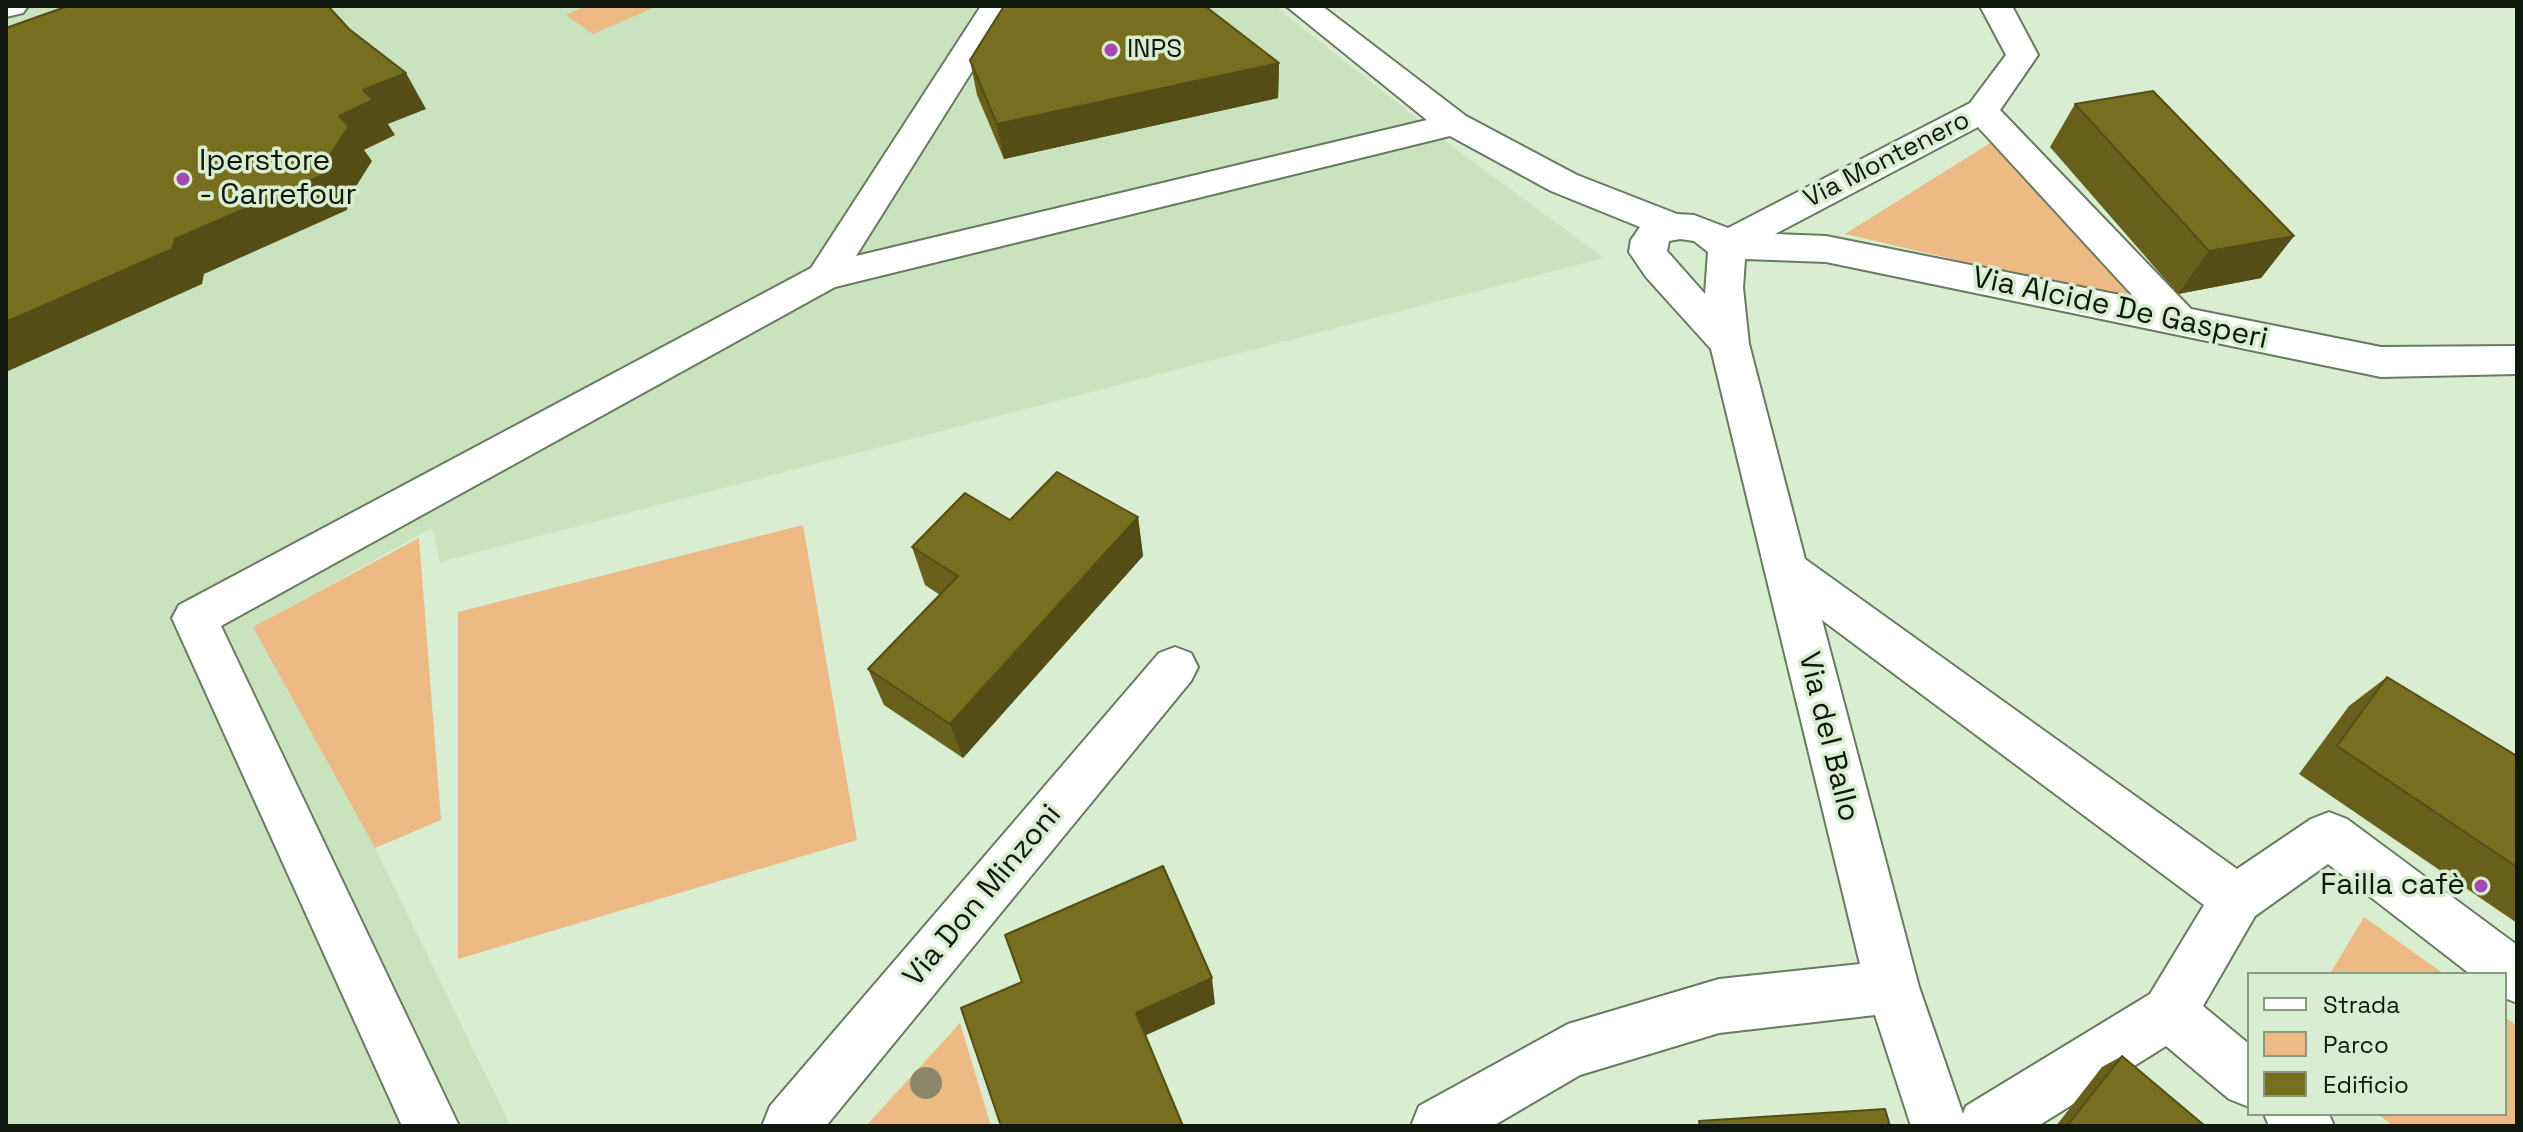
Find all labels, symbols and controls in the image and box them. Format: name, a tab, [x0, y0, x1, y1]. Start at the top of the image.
place label: INPS	[1127, 34, 1182, 66]
marker: INPS	[1102, 41, 1120, 59]
street label: Via Montenero	[1799, 105, 1975, 215]
place label: Iperstore - Carrefour	[199, 144, 357, 214]
marker: Iperstore - Carrefour	[174, 170, 192, 188]
street label: Via Alcide De Gasperi	[1969, 260, 2271, 358]
street label: Via del Ballo	[1790, 649, 1866, 825]
street label: Via Don Minzoni	[896, 798, 1070, 994]
place label: Failla cafè	[2320, 868, 2465, 904]
marker: Failla cafè	[2472, 877, 2490, 895]
legend	[2247, 972, 2507, 1116]
text: Strada	[2323, 989, 2400, 1020]
text: Parco	[2323, 1029, 2389, 1060]
text: Edificio	[2323, 1069, 2409, 1100]

